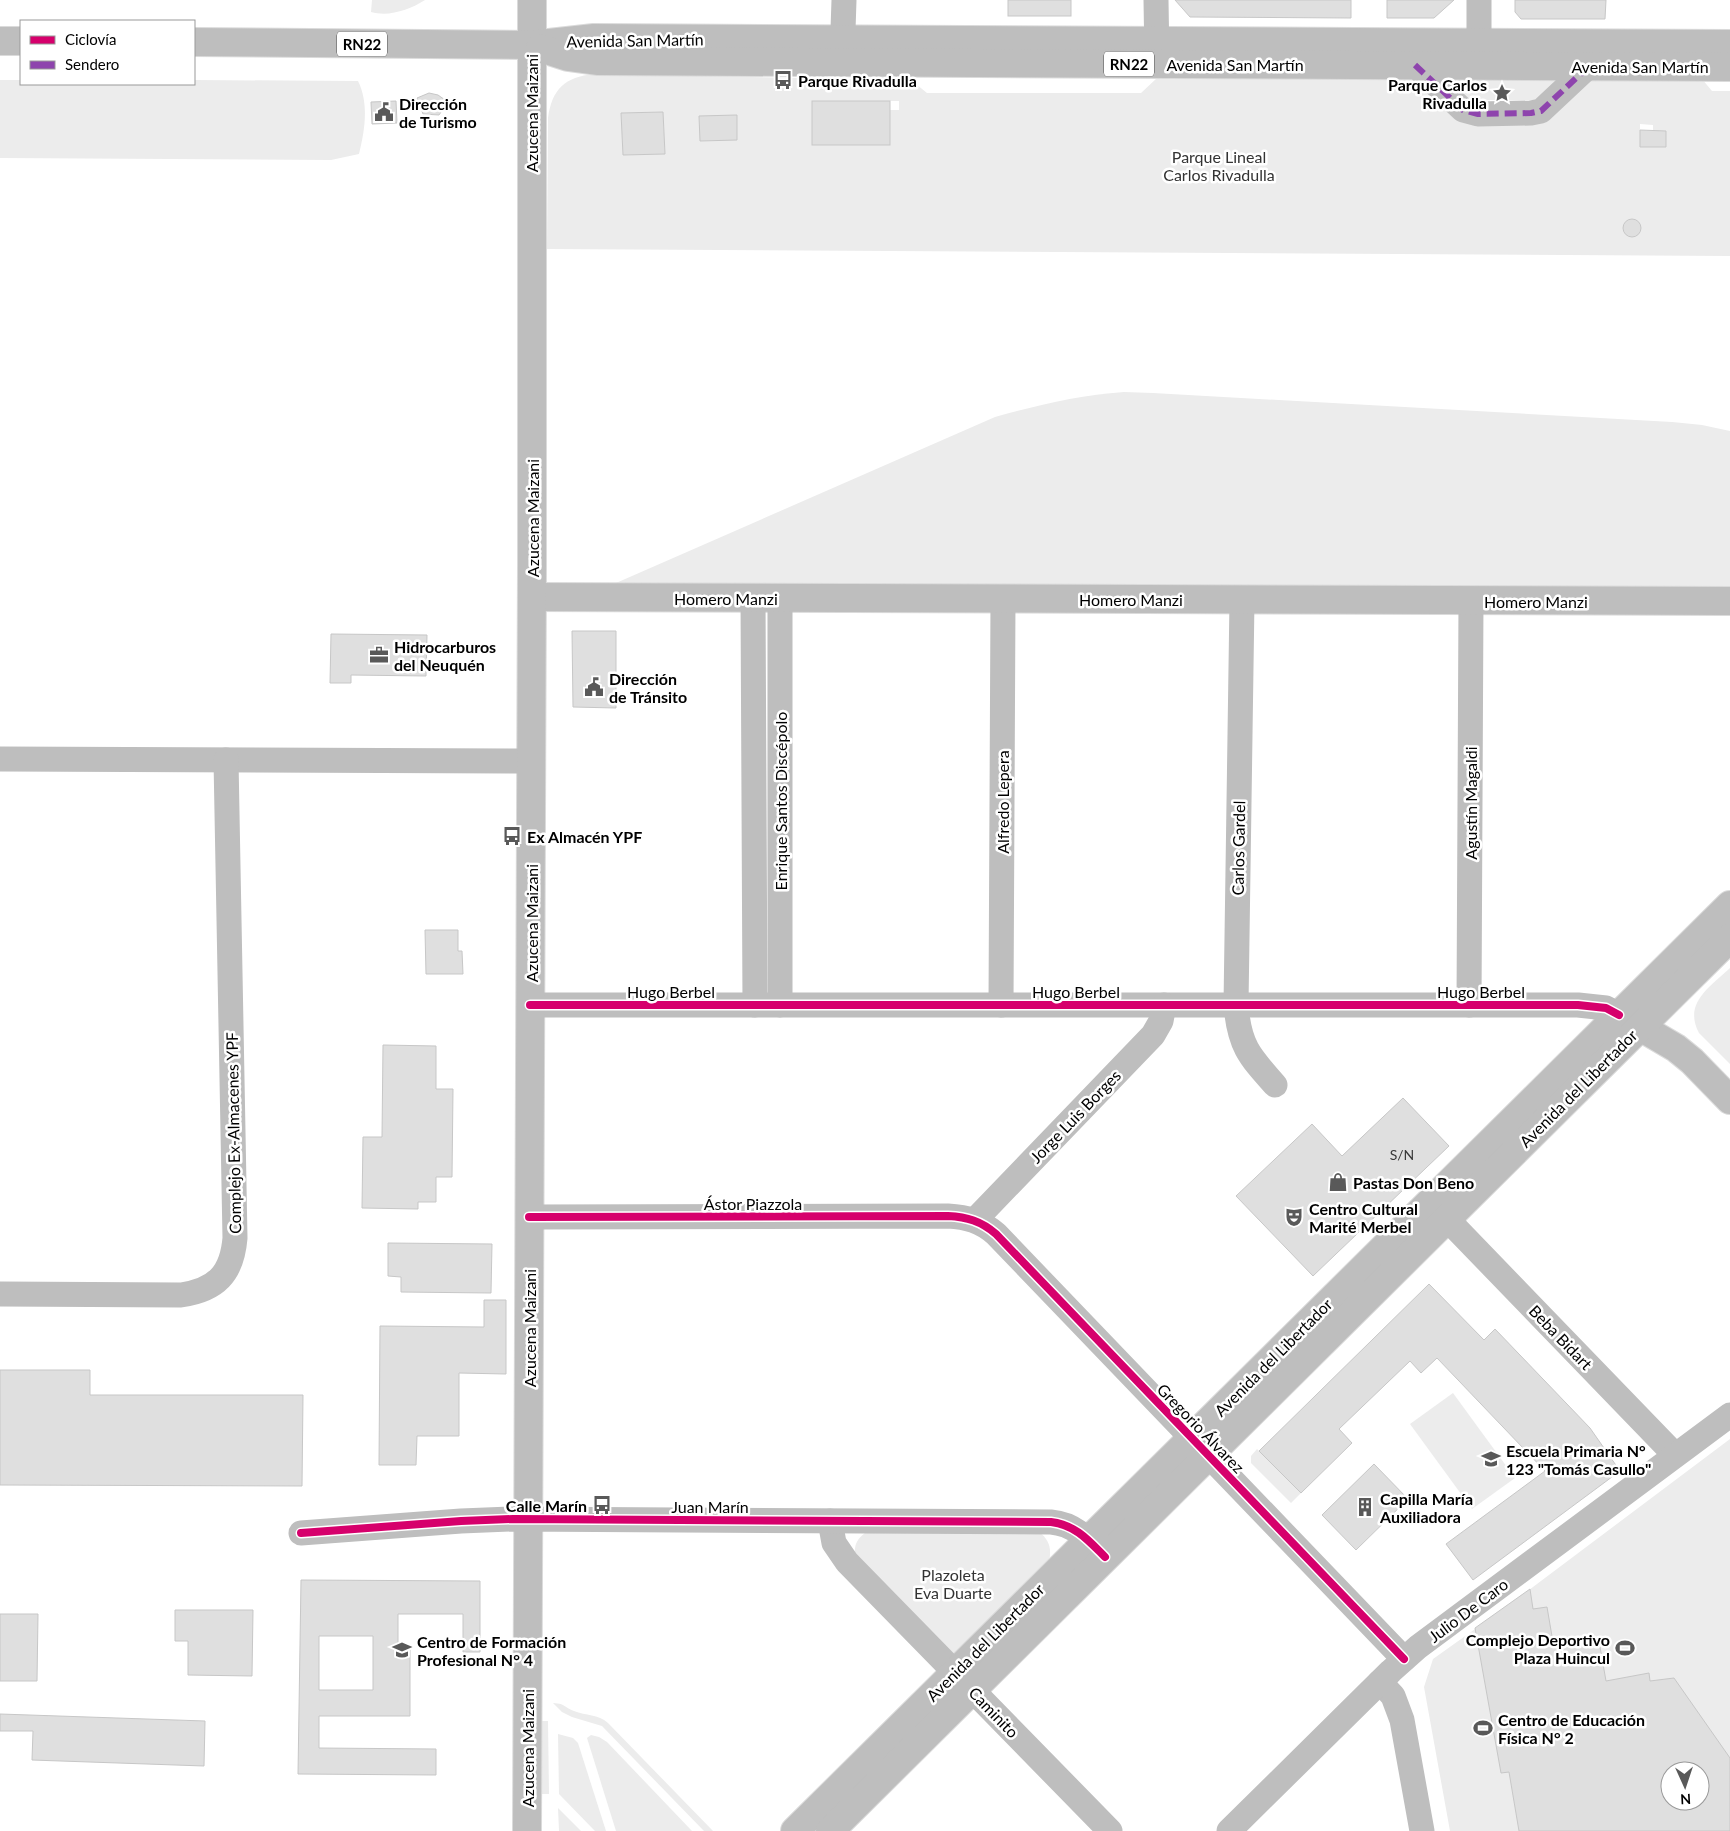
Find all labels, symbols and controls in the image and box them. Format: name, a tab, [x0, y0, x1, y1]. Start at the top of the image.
legend	[20, 20, 195, 85]
street label: Avenida San Martín	[566, 29, 704, 51]
text: Ciclovía	[65, 30, 116, 48]
road number: RN22	[337, 32, 387, 56]
road number: RN22	[1104, 52, 1154, 76]
street label: Azucena Maizani	[522, 54, 541, 172]
text: Sendero	[65, 55, 119, 73]
street label: Avenida San Martín	[1166, 55, 1304, 74]
street label: Avenida San Martín	[1571, 57, 1709, 76]
bus stop icon: Parque Rivadulla	[772, 69, 794, 91]
place label: Parque Rivadulla	[798, 71, 917, 90]
place label: Parque Carlos Rivadulla	[1388, 75, 1487, 112]
place icon: Parque Carlos Rivadulla	[1491, 82, 1513, 104]
place label: Dirección de Turismo	[399, 94, 477, 131]
public building icon: Dirección de Turismo	[373, 101, 395, 123]
park label: Parque Lineal Carlos Rivadulla	[1163, 147, 1275, 184]
street label: Azucena Maizani	[523, 459, 542, 577]
street label: Homero Manzi	[674, 589, 778, 608]
street label: Homero Manzi	[1079, 590, 1183, 609]
street label: Homero Manzi	[1484, 592, 1588, 611]
place label: Hidrocarburos del Neuquén	[394, 637, 496, 674]
office icon: Hidrocarburos del Neuquén	[368, 644, 390, 666]
place label: Dirección de Tránsito	[609, 669, 687, 706]
public building icon: Dirección de Tránsito	[583, 676, 605, 698]
street label: Enrique Santos Discépolo	[771, 712, 790, 890]
street label: Agustín Magaldi	[1461, 746, 1480, 860]
street label: Alfredo Lepera	[993, 750, 1012, 854]
street label: Carlos Gardel	[1228, 801, 1248, 895]
bus stop icon: Ex Almacén YPF	[501, 825, 523, 847]
place label: Ex Almacén YPF	[527, 827, 642, 846]
street label: Azucena Maizani	[522, 864, 541, 982]
street label: Hugo Berbel	[627, 982, 715, 1001]
street label: Hugo Berbel	[1032, 982, 1120, 1001]
street label: Hugo Berbel	[1437, 982, 1525, 1001]
street label: Avenida del Libertador	[1515, 1025, 1641, 1151]
street label: Complejo Ex-Almacenes YPF	[222, 1032, 244, 1234]
street label: Jorge Luis Borges	[1026, 1065, 1124, 1166]
house number: S/N	[1390, 1146, 1414, 1163]
shop icon: Pastas Don Beno	[1327, 1171, 1349, 1193]
place label: Pastas Don Beno	[1353, 1173, 1474, 1192]
street label: Ástor Piazzola	[704, 1194, 802, 1213]
place label: Centro Cultural Marité Merbel	[1309, 1199, 1418, 1236]
theatre icon: Centro Cultural Marité Merbel	[1283, 1206, 1305, 1228]
street label: Azucena Maizani	[520, 1269, 539, 1387]
street label: Avenida del Libertador	[1210, 1294, 1336, 1420]
street label: Beba Bidart	[1526, 1301, 1597, 1373]
street label: Gregorio Álvarez	[1154, 1379, 1248, 1477]
place label: Escuela Primaria N° 123 "Tomás Casullo"	[1506, 1441, 1651, 1478]
school or university icon: Escuela Primaria N° 123 "Tomás Casullo"	[1480, 1448, 1502, 1470]
place label: Capilla María Auxiliadora	[1379, 1489, 1473, 1526]
bus stop icon: Calle Marín	[591, 1494, 613, 1516]
place label: Calle Marín	[506, 1496, 587, 1515]
building icon: Capilla María Auxiliadora	[1354, 1496, 1376, 1518]
street label: Juan Marín	[671, 1497, 749, 1516]
park label: Plazoleta Eva Duarte	[914, 1565, 992, 1602]
street label: Julio De Caro	[1425, 1574, 1511, 1646]
street label: Avenida del Libertador	[922, 1579, 1048, 1705]
place label: Complejo Deportivo Plaza Huincul	[1466, 1630, 1610, 1667]
place label: Centro de Formación Profesional N° 4	[417, 1632, 566, 1669]
sports icon: Complejo Deportivo Plaza Huincul	[1614, 1637, 1636, 1659]
school or university icon: Centro de Formación Profesional N° 4	[391, 1639, 413, 1661]
street label: Caminito	[965, 1683, 1023, 1741]
street label: Azucena Maizani	[518, 1689, 537, 1807]
place label: Centro de Educación Física N° 2	[1498, 1710, 1645, 1747]
sports icon: Centro de Educación Física N° 2	[1472, 1717, 1494, 1739]
north arrow	[1660, 1761, 1710, 1811]
text: N	[1680, 1791, 1692, 1808]

